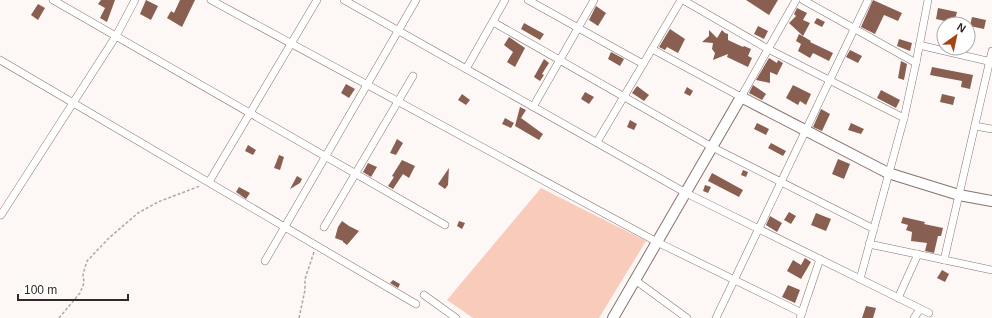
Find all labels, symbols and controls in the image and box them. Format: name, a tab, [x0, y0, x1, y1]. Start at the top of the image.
north arrow	[936, 16, 976, 56]
text: N	[955, 20, 968, 35]
scale bar	[18, 276, 128, 302]
text: 100 m	[24, 283, 57, 297]

